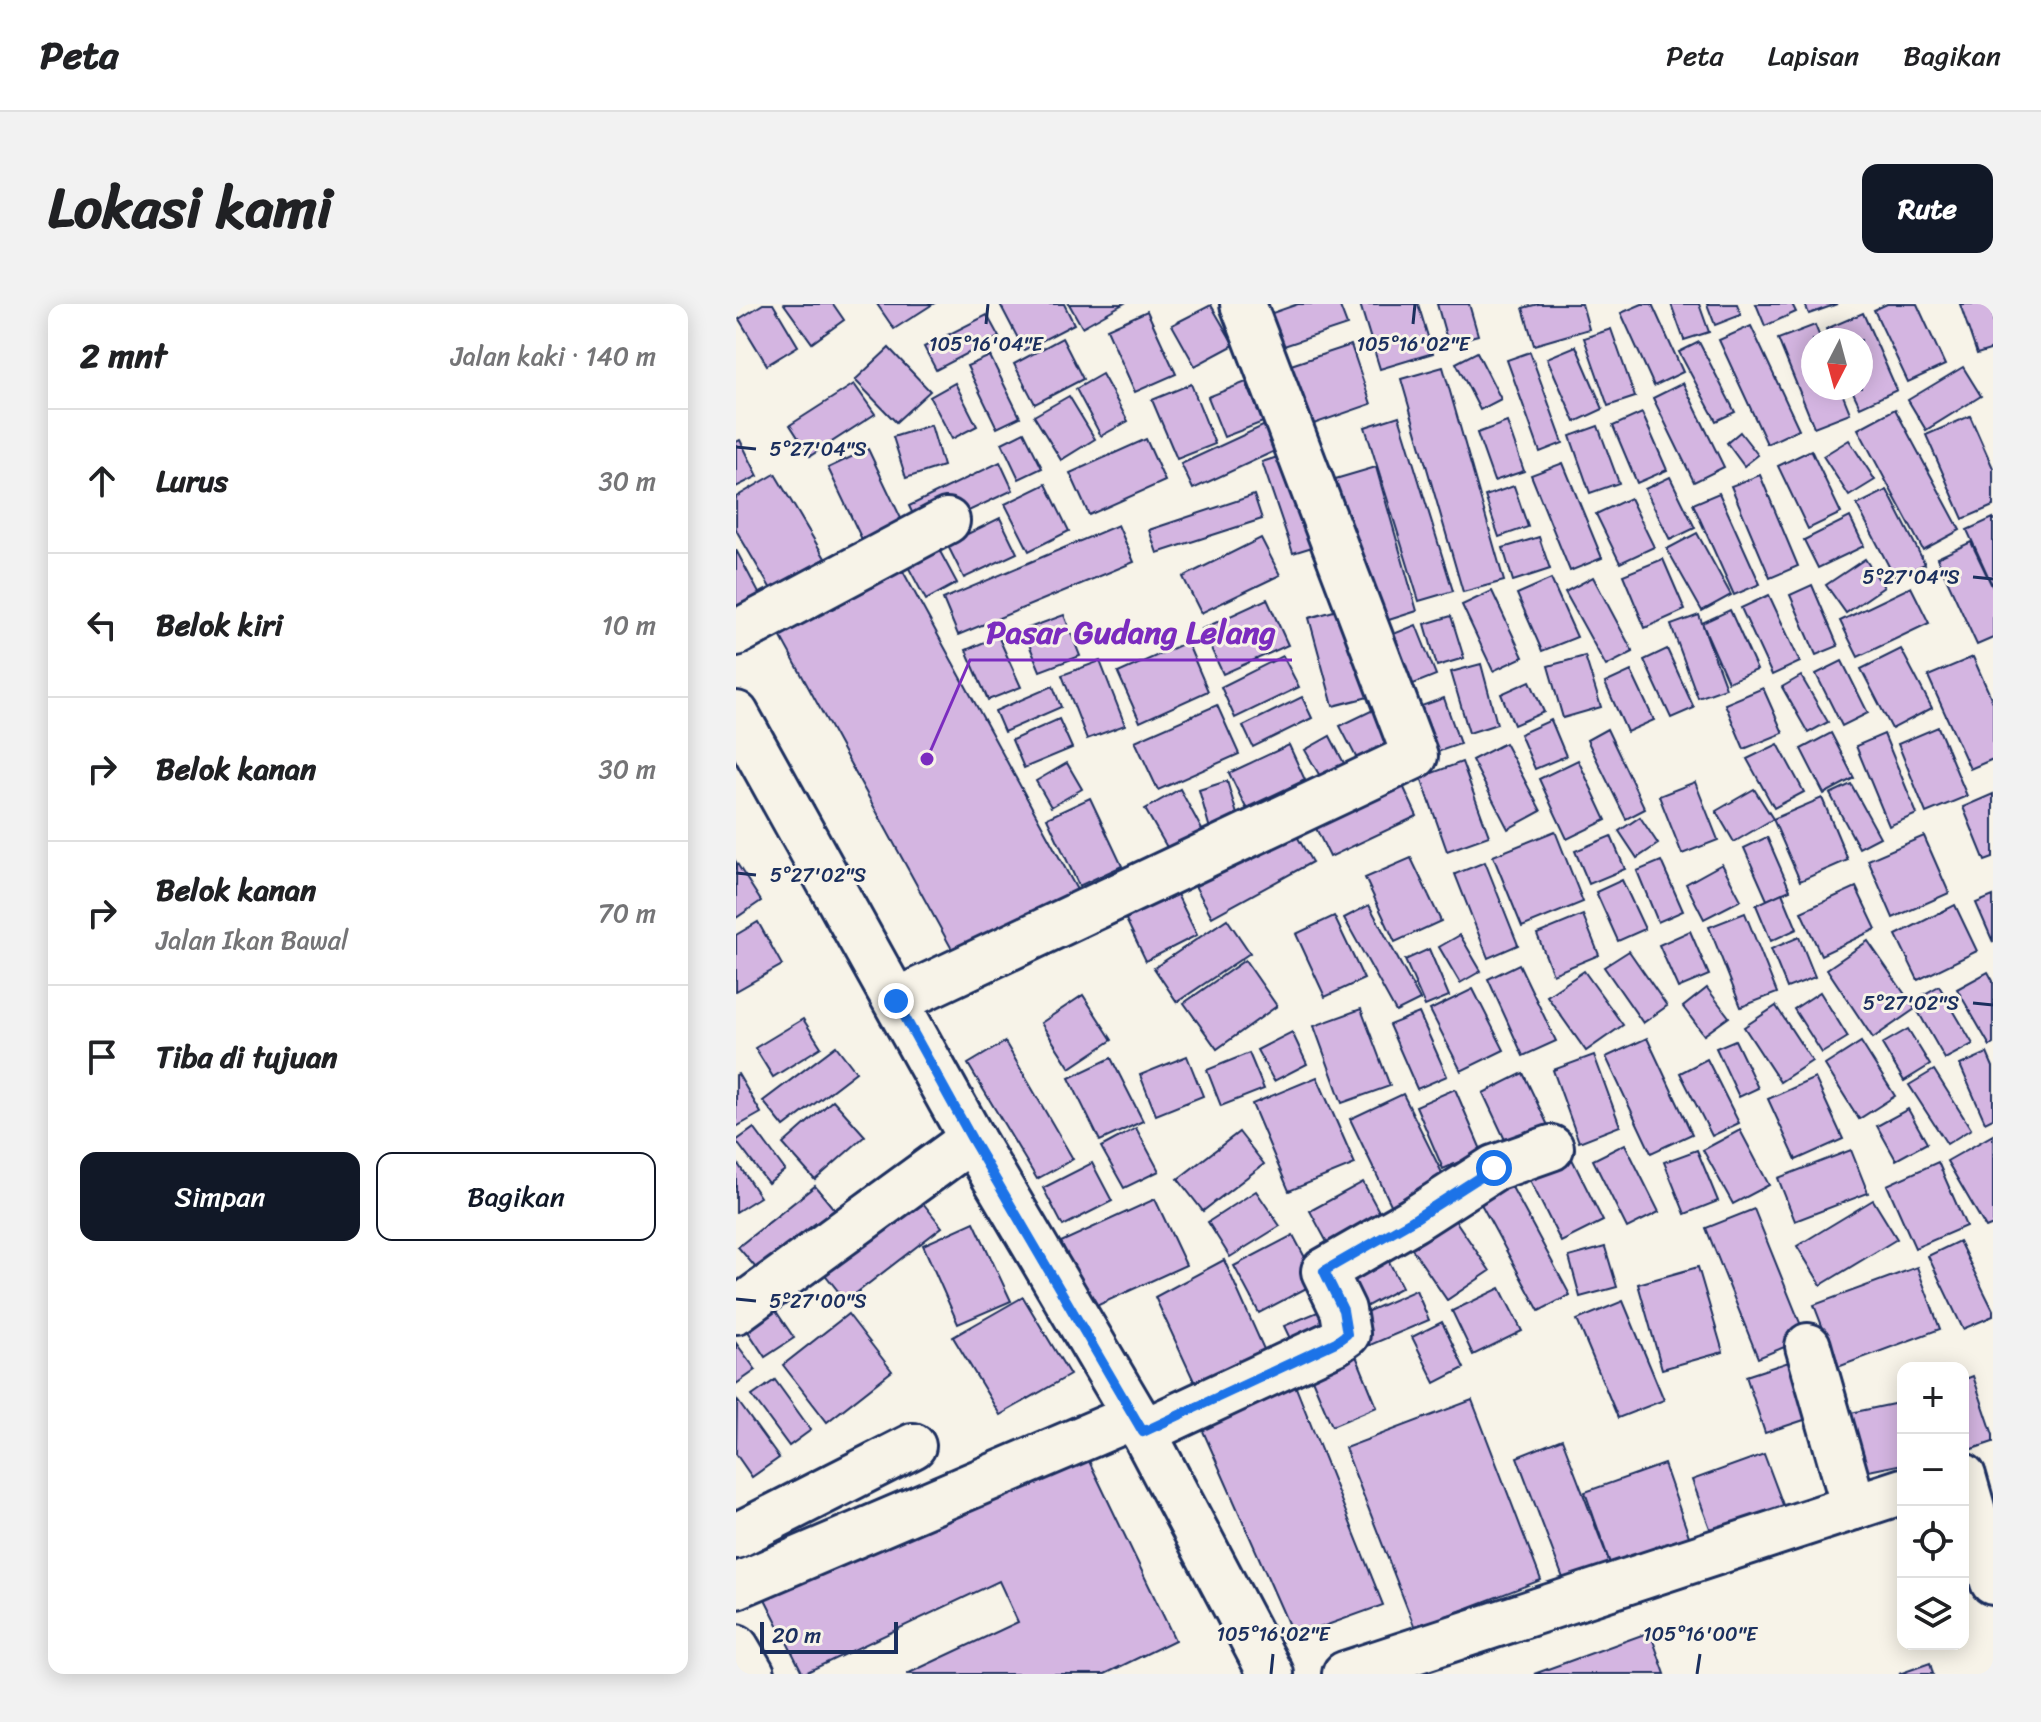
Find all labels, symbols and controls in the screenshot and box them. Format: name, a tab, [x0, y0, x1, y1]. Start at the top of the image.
text: Peta	[40, 22, 118, 89]
text: Peta	[1666, 31, 1724, 80]
text: Lapisan	[1768, 31, 1859, 80]
text: Bagikan	[1903, 31, 2001, 80]
text: Lokasi kami	[48, 159, 332, 258]
button: Rute	[1862, 164, 1993, 253]
text: 2 mnt	[80, 326, 167, 386]
text: 105°16'04"E	[929, 327, 1045, 362]
text: 105°16'02"E	[1357, 327, 1471, 362]
north arrow	[1801, 328, 1873, 400]
text: Jalan kaki · 140 m	[451, 333, 656, 379]
text: 5°27'04"S	[769, 432, 867, 467]
text: Lurus	[156, 454, 228, 508]
text: 30 m	[599, 458, 656, 504]
icon: ahead	[80, 459, 124, 503]
text: 5°27'04"S	[1862, 560, 1960, 595]
text: Belok kiri	[156, 598, 283, 652]
text: 10 m	[602, 602, 656, 648]
icon: left	[80, 603, 124, 647]
callout: Pasar Gudang Lelang	[970, 604, 1292, 660]
text: Pasar Gudang Lelang	[986, 604, 1276, 661]
text: Belok kanan	[156, 742, 316, 796]
text: 30 m	[599, 746, 656, 792]
icon: right	[80, 747, 124, 791]
text: 5°27'02"S	[770, 858, 867, 893]
text: Belok kanan	[156, 863, 316, 917]
text: 70 m	[598, 890, 656, 936]
icon: right	[80, 891, 124, 935]
text: Jalan Ikan Bawal	[156, 917, 348, 963]
route end	[878, 983, 914, 1019]
text: 5°27'02"S	[1863, 986, 1960, 1021]
text: Tiba di tujuan	[156, 1030, 337, 1084]
icon: arrive	[80, 1035, 124, 1079]
route start	[1476, 1150, 1512, 1186]
button: Simpan	[80, 1152, 360, 1241]
button: Bagikan	[376, 1152, 656, 1241]
text: 5°27'00"S	[769, 1284, 867, 1319]
map controls	[1897, 1362, 1969, 1650]
button: +	[1897, 1362, 1969, 1434]
button: −	[1897, 1434, 1969, 1506]
button: locate	[1897, 1506, 1969, 1578]
button: layers	[1897, 1578, 1969, 1650]
text: 20 m	[772, 1616, 821, 1655]
text: 105°16'02"E	[1217, 1617, 1331, 1652]
text: 105°16'00"E	[1643, 1617, 1759, 1652]
scale bar	[760, 1618, 898, 1654]

